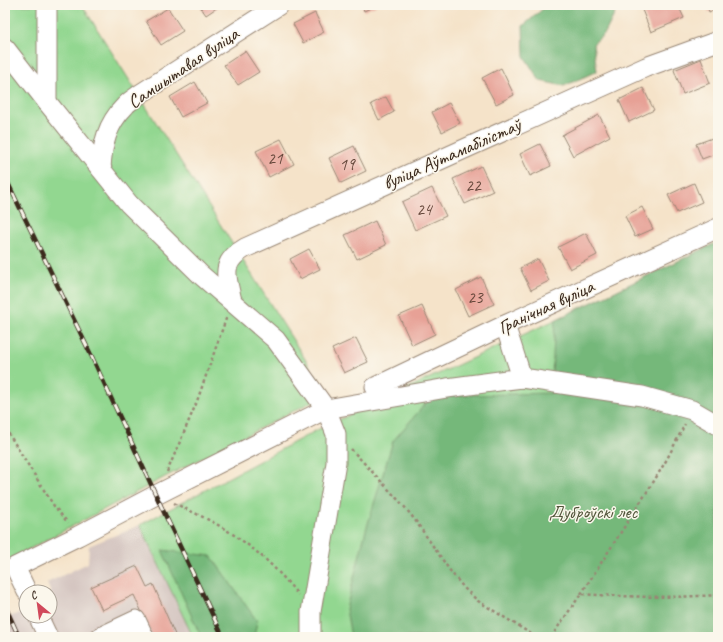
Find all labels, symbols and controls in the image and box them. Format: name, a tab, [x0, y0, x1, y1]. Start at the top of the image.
street label: Самшытавая вуліца	[123, 21, 245, 114]
street label: вуліца Аўтамабілістаў	[379, 112, 527, 195]
house number: 21	[267, 148, 284, 169]
house number: 19	[339, 154, 356, 175]
house number: 22	[465, 175, 482, 196]
house number: 24	[416, 199, 434, 220]
street label: Гранічная вуліца	[494, 274, 599, 340]
house number: 23	[467, 287, 484, 308]
park label: Дуброўскі лес	[549, 500, 638, 524]
north arrow	[18, 584, 58, 624]
text: С	[27, 587, 40, 603]

